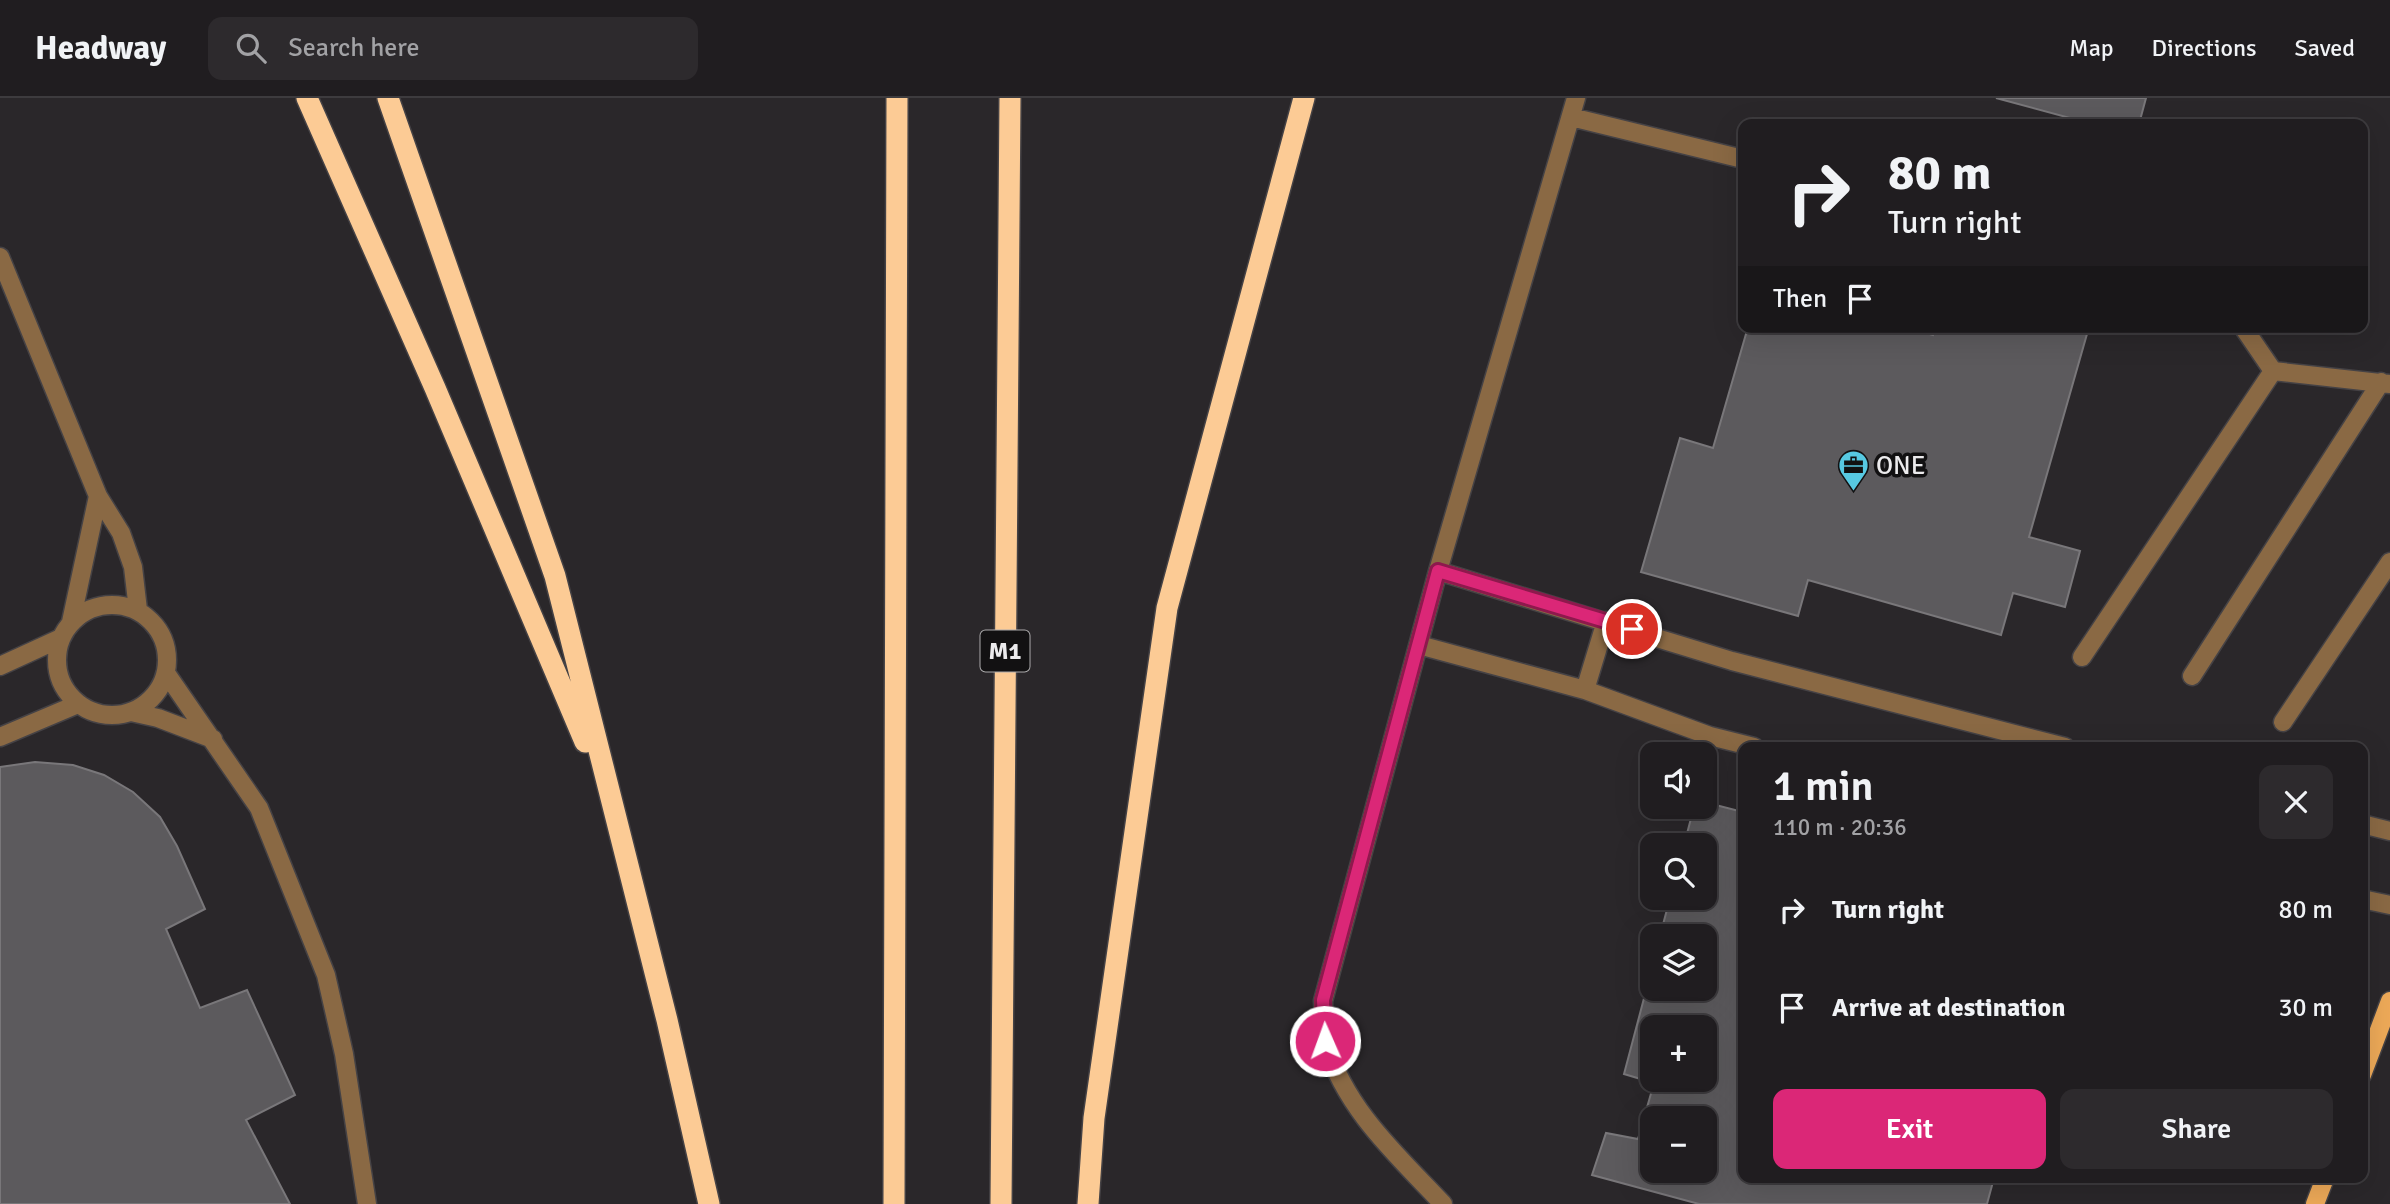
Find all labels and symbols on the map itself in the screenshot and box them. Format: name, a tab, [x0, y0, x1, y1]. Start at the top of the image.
office icon: ONE	[1836, 448, 1870, 492]
place label: ONE	[1876, 450, 1926, 482]
pin	[1602, 599, 1662, 659]
road number: M1	[981, 630, 1030, 672]
position arrow	[1288, 1004, 1362, 1078]

